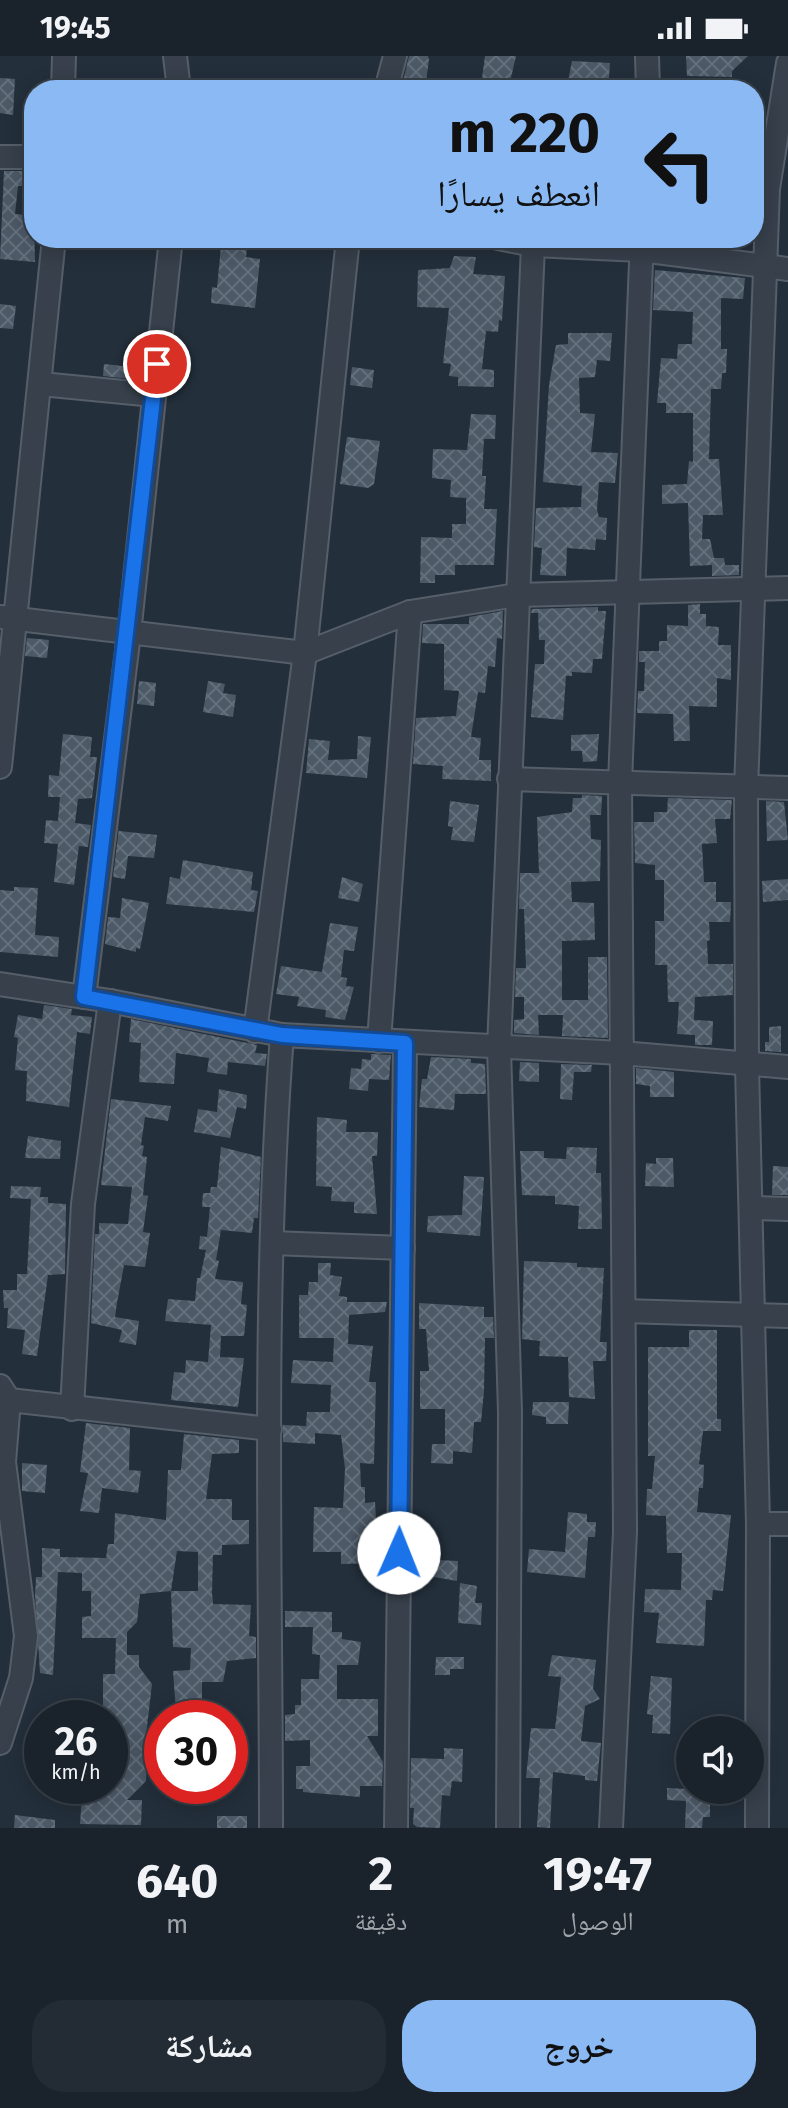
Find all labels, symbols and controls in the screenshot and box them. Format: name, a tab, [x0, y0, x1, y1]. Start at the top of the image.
text: 19:45	[40, 10, 111, 46]
text: 220 m	[449, 100, 600, 167]
icon: left	[628, 112, 732, 216]
text: انعطف يسارًا	[437, 172, 600, 216]
pin	[123, 330, 191, 398]
icon: arrive	[135, 342, 179, 386]
position arrow	[357, 1511, 441, 1595]
speed limit sign: 30	[144, 1700, 248, 1804]
map controls	[676, 1716, 764, 1804]
button: sound	[676, 1716, 764, 1804]
text: 26	[54, 1718, 98, 1766]
text: km/h	[51, 1760, 101, 1784]
text: 2	[368, 1845, 393, 1903]
text: 19:47	[543, 1845, 652, 1903]
text: 640	[136, 1852, 218, 1910]
text: دقيقة	[354, 1906, 407, 1937]
text: الوصول	[562, 1906, 634, 1937]
text: m	[166, 1909, 188, 1940]
button: مشاركة	[32, 2000, 386, 2092]
button: خروج	[402, 2000, 756, 2092]

